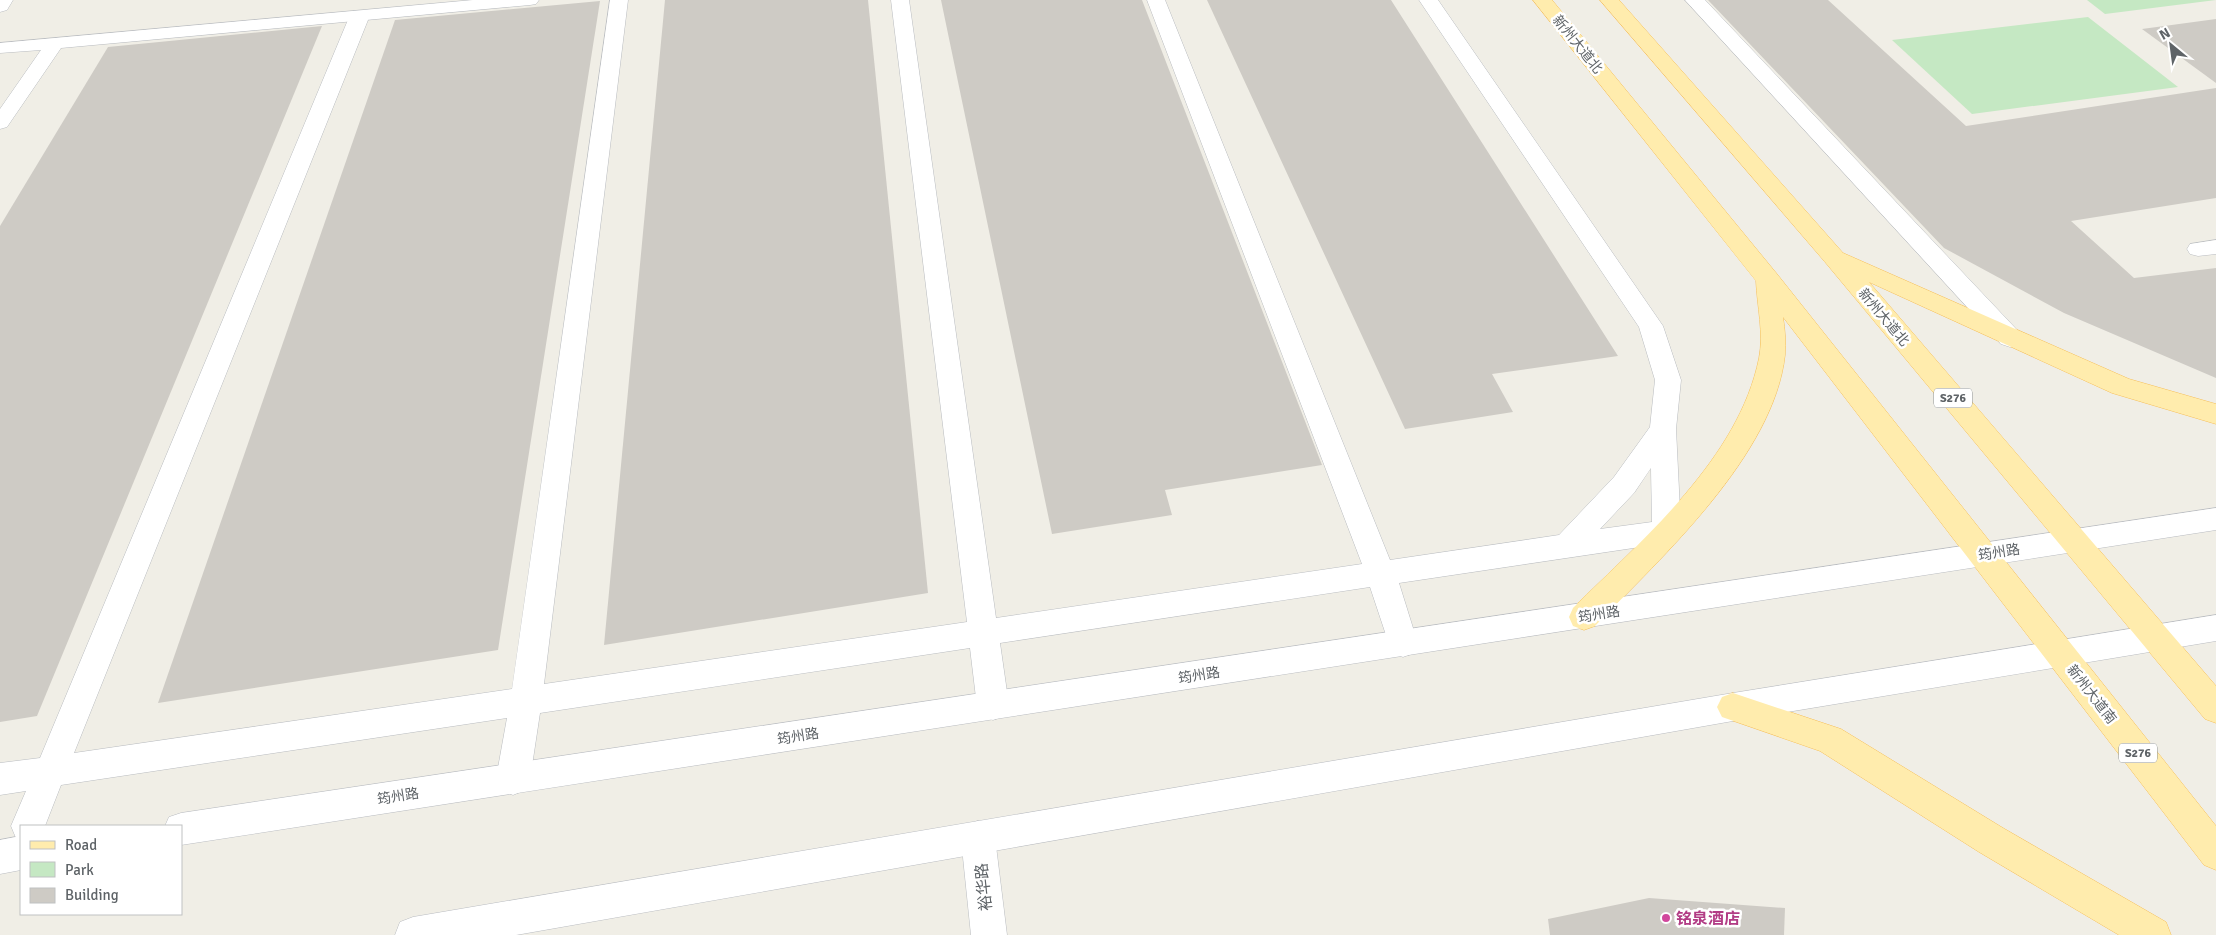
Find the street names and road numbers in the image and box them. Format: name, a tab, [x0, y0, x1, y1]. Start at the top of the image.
street label: 新州大道北	[1549, 12, 1606, 77]
street label: 新州大道北	[1855, 285, 1913, 350]
road number: S276	[1934, 388, 1972, 408]
street label: 筠州路	[1977, 541, 2021, 564]
street label: 筠州路	[1577, 603, 1621, 626]
street label: 新州大道南	[2063, 661, 2120, 727]
street label: 筠州路	[1177, 664, 1221, 687]
street label: 筠州路	[776, 725, 820, 748]
road number: S276	[2119, 744, 2157, 762]
street label: 筠州路	[376, 785, 420, 808]
street label: 裕华路	[972, 862, 996, 912]

